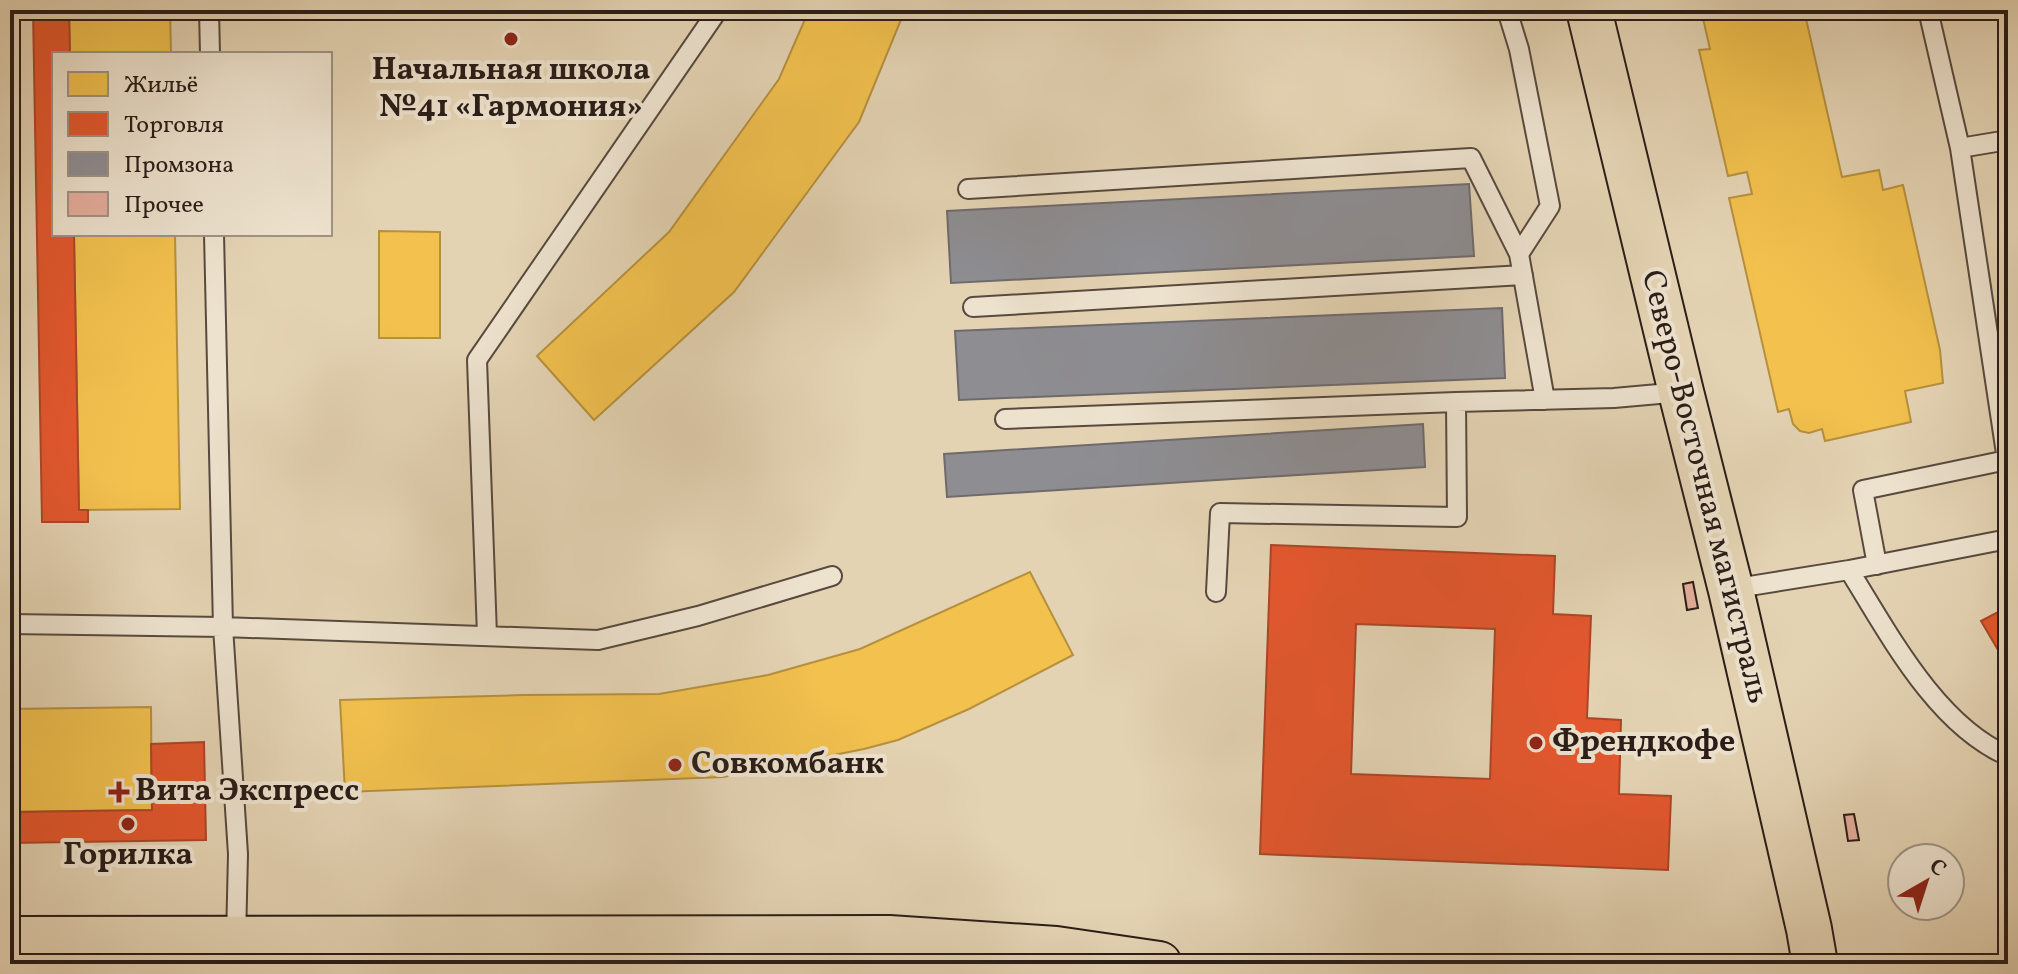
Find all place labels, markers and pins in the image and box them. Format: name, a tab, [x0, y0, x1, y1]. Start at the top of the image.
marker: Начальная школа №41 «Гармония»	[502, 30, 520, 48]
place label: Начальная школа №41 «Гармония»	[372, 49, 650, 130]
place label: Френдкофе	[1552, 721, 1735, 765]
marker: Френдкофе	[1527, 734, 1545, 752]
place label: Совкомбанк	[691, 743, 884, 787]
marker: Совкомбанк	[666, 756, 684, 774]
place label: Вита Экспресс	[135, 770, 359, 814]
marker: Вита Экспресс	[110, 783, 128, 801]
marker: Горилка	[119, 815, 137, 833]
place label: Горилка	[63, 834, 193, 878]

